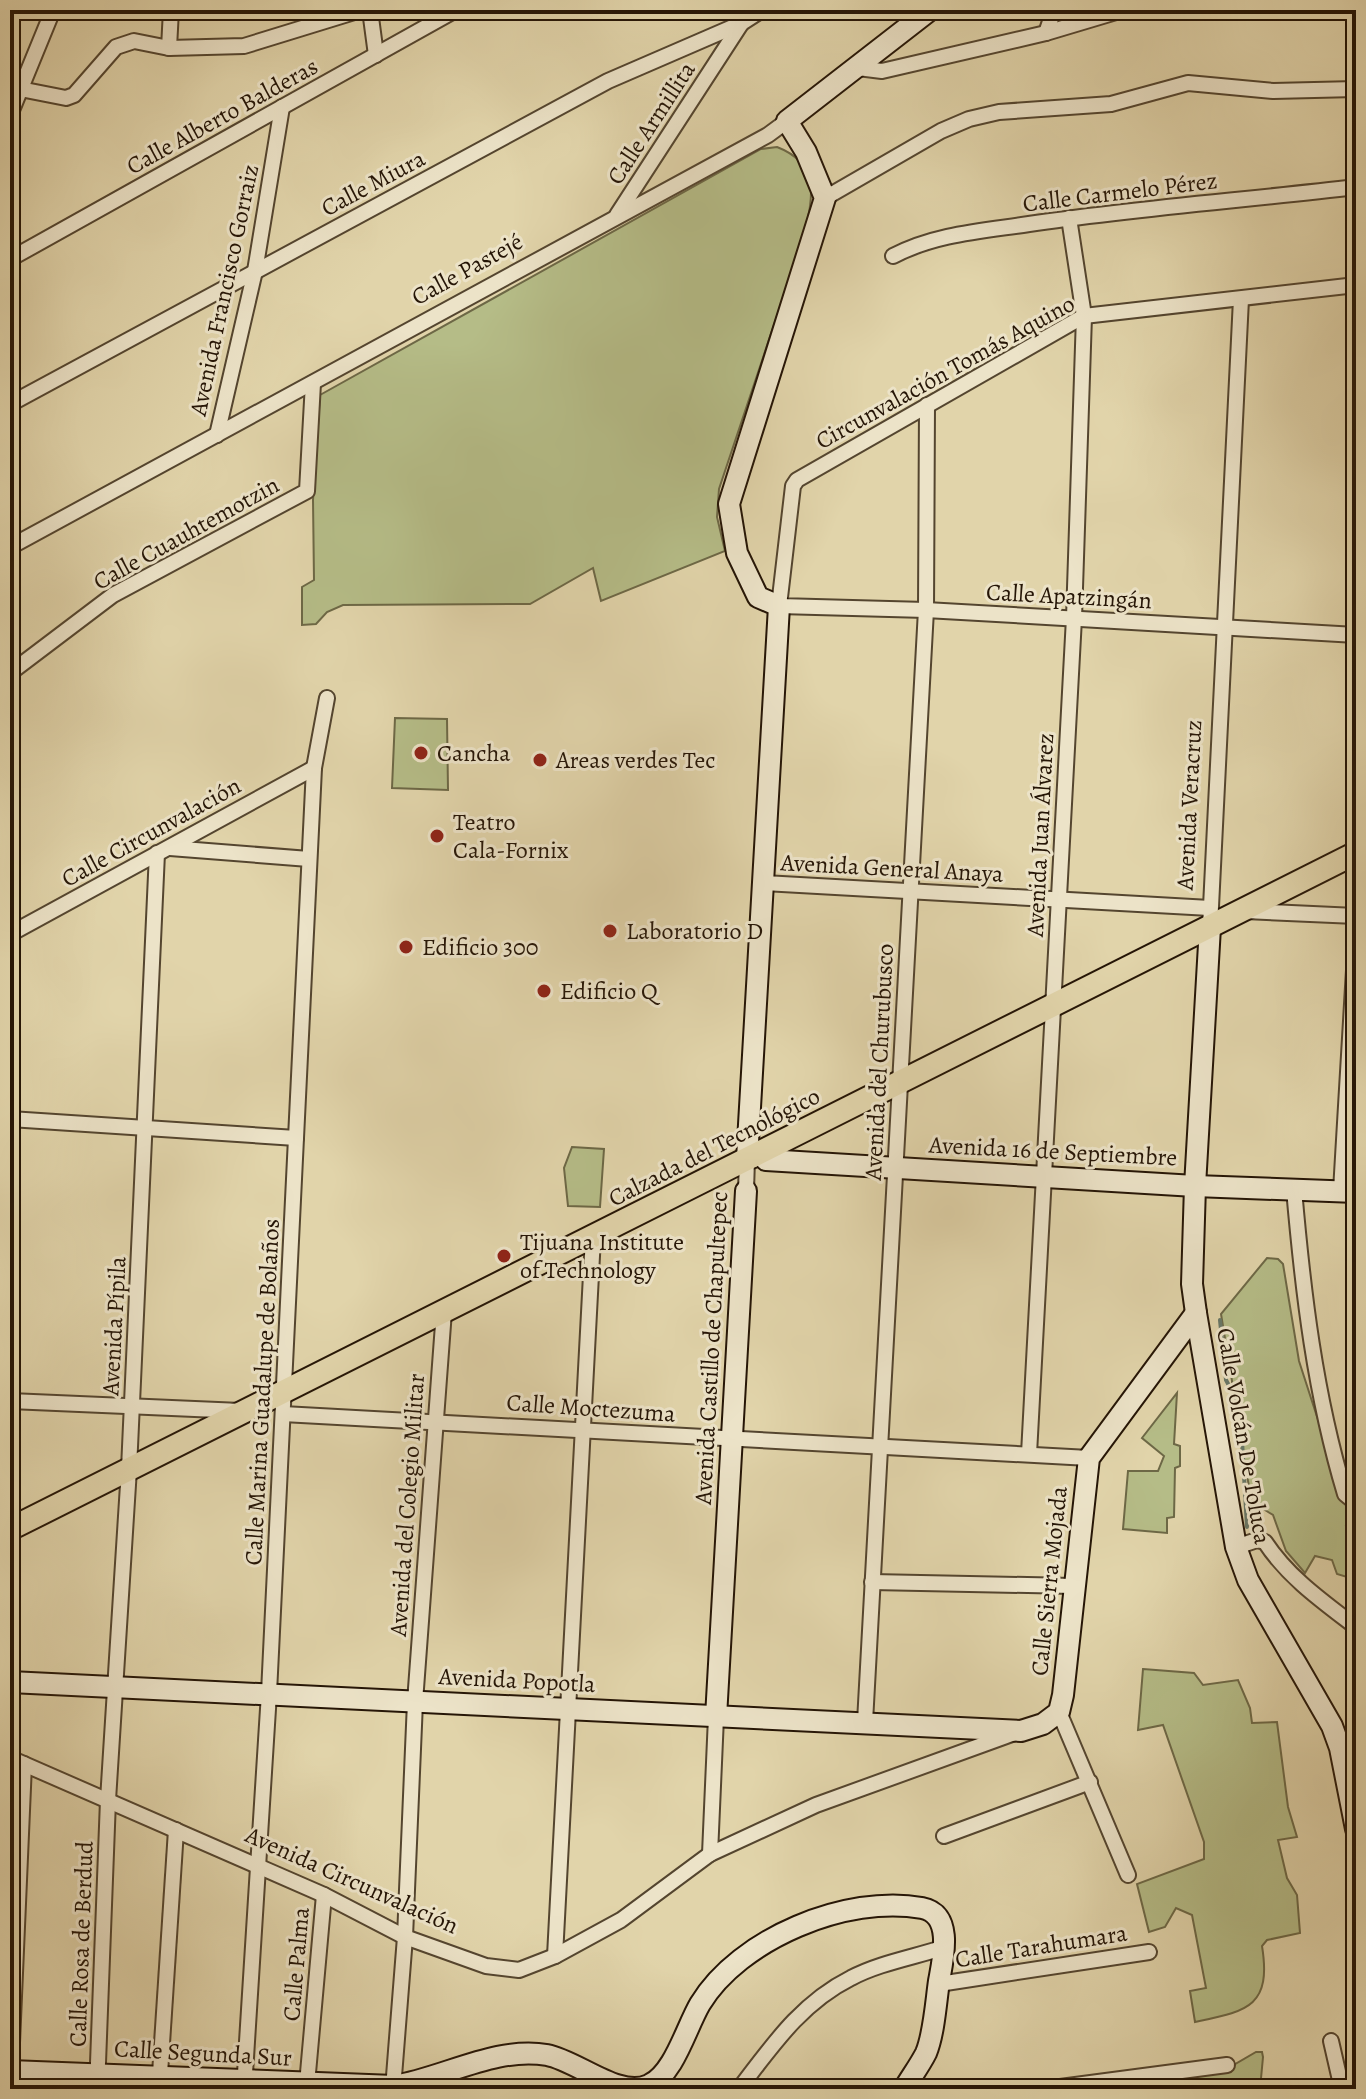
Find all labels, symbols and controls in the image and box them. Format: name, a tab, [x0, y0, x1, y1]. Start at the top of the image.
street label: Calle Alberto Balderas	[120, 50, 324, 182]
street label: Calle Armillita	[599, 55, 703, 191]
street label: Calle Miura	[315, 142, 431, 224]
street label: Avenida Francisco Gorraiz	[182, 161, 266, 420]
street label: Calle Carmelo Pérez	[1021, 164, 1219, 220]
street label: Calle Pastejé	[406, 225, 528, 313]
street label: Circunvalación Tomás Aquino	[810, 287, 1080, 457]
street label: Calle Cuauhtemotzin	[87, 469, 285, 597]
street label: Calle Apatzingán	[985, 576, 1153, 616]
street label: Avenida Veracruz	[1169, 719, 1209, 892]
street label: Avenida Juan Álvarez	[1019, 732, 1061, 939]
place label: Cancha	[437, 737, 511, 769]
marker: Cancha	[412, 744, 430, 762]
place label: Areas verdes Tec	[555, 744, 715, 776]
marker: Areas verdes Tec	[531, 751, 549, 769]
street label: Calle Circunvalación	[56, 769, 246, 895]
place label: Teatro Cala-Fornix	[453, 806, 569, 866]
marker: Teatro Cala-Fornix	[428, 827, 446, 845]
street label: Avenida General Anaya	[779, 846, 1005, 890]
place label: Laboratorio D	[626, 915, 763, 947]
marker: Laboratorio D	[601, 922, 619, 940]
place label: Edificio 300	[422, 931, 539, 963]
marker: Edificio 300	[397, 938, 415, 956]
street label: Avenida del Churubusco	[857, 943, 901, 1182]
place label: Edificio Q	[560, 975, 661, 1007]
marker: Edificio Q	[535, 982, 553, 1000]
street label: Calzada del Tecnológico	[603, 1080, 825, 1214]
street label: Avenida 16 de Septiembre	[927, 1128, 1178, 1173]
street label: Avenida Castillo de Chapultepec	[687, 1191, 735, 1506]
street label: Calle Marina Guadalupe de Bolaños	[237, 1218, 287, 1566]
place label: Tijuana Institute of Technology	[520, 1226, 684, 1286]
marker: Tijuana Institute of Technology	[495, 1247, 513, 1265]
street label: Avenida Pípila	[94, 1255, 134, 1398]
street label: Calle Volcán De Toluca	[1209, 1325, 1279, 1547]
street label: Avenida del Colegio Militar	[382, 1372, 432, 1639]
street label: Calle Moctezuma	[505, 1386, 677, 1430]
street label: Calle Sierra Mojada	[1023, 1484, 1075, 1677]
street label: Avenida Popotla	[437, 1660, 597, 1700]
street label: Avenida Circunvalación	[240, 1818, 464, 1941]
street label: Calle Rosa de Berdud	[61, 1840, 101, 2047]
street label: Calle Palma	[275, 1905, 317, 2022]
street label: Calle Tarahumara	[953, 1916, 1130, 1975]
street label: Calle Segunda Sur	[113, 2032, 293, 2074]

